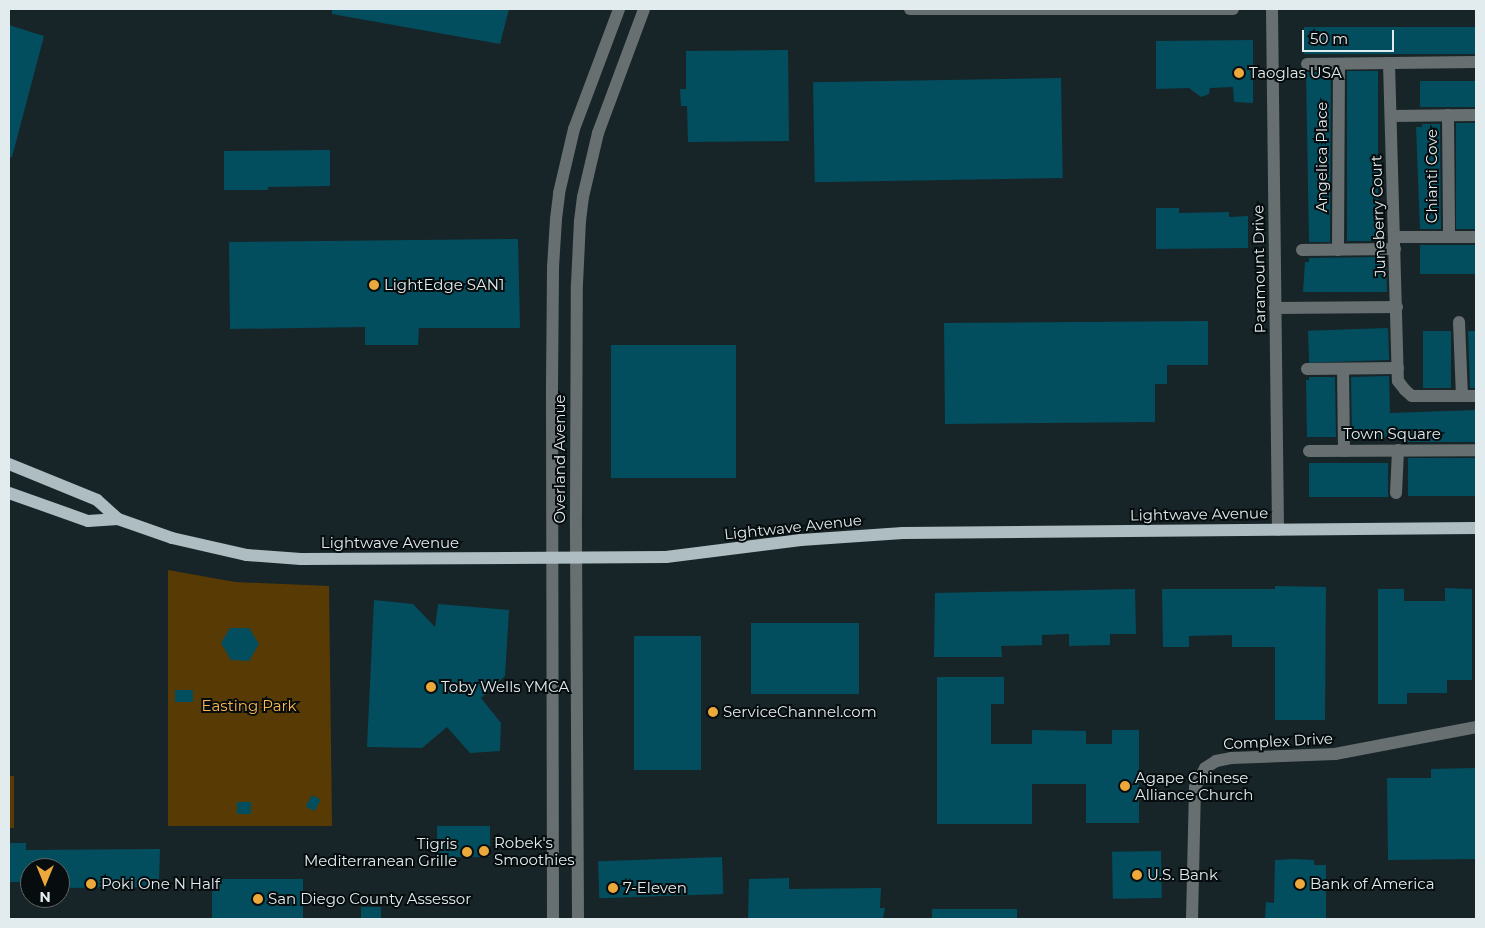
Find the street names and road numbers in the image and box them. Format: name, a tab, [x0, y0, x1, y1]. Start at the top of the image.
street label: Angelica Place	[1313, 102, 1331, 212]
street label: Chianti Cove	[1423, 129, 1441, 223]
street label: Juneberry Court	[1367, 155, 1389, 277]
street label: Paramount Drive	[1249, 205, 1269, 333]
street label: Overland Avenue	[551, 394, 569, 524]
street label: Town Square	[1343, 425, 1441, 443]
street label: Lightwave Avenue	[1130, 504, 1268, 524]
street label: Lightwave Avenue	[723, 511, 863, 543]
street label: Lightwave Avenue	[321, 534, 459, 552]
street label: Complex Drive	[1223, 729, 1333, 753]

